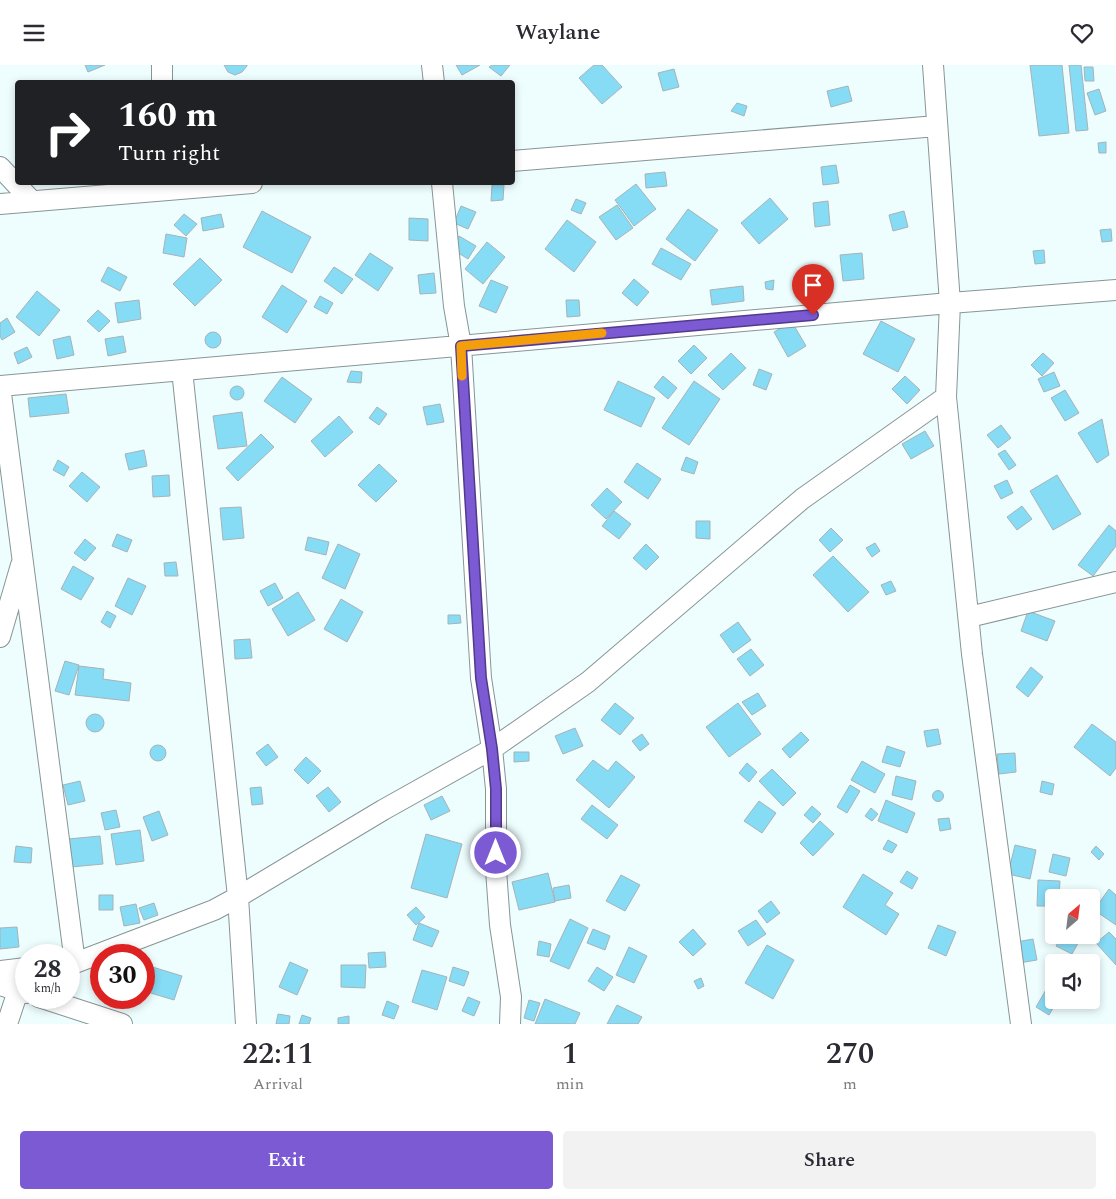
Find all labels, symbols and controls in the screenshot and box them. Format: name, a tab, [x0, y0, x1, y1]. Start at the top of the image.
text: Waylane	[515, 16, 601, 49]
icon: menu	[20, 19, 48, 47]
icon: heart	[1068, 19, 1096, 47]
text: 160 m	[118, 89, 217, 142]
icon: right	[35, 100, 100, 165]
text: Turn right	[118, 137, 220, 170]
pin	[792, 264, 834, 315]
icon: arrive	[799, 271, 827, 299]
position arrow	[469, 826, 521, 878]
north arrow	[1045, 889, 1100, 944]
map controls	[1045, 889, 1100, 1009]
speed limit sign: 30	[90, 944, 155, 1009]
text: 28	[33, 951, 62, 989]
button: sound	[1045, 954, 1100, 1009]
text: km/h	[34, 979, 61, 998]
text: 22:11	[242, 1031, 314, 1077]
text: 1	[562, 1031, 578, 1077]
text: 270	[826, 1031, 874, 1077]
text: Arrival	[253, 1072, 303, 1096]
text: min	[556, 1072, 584, 1096]
text: m	[843, 1072, 857, 1096]
button: Exit	[20, 1131, 553, 1189]
button: Share	[563, 1131, 1096, 1189]

